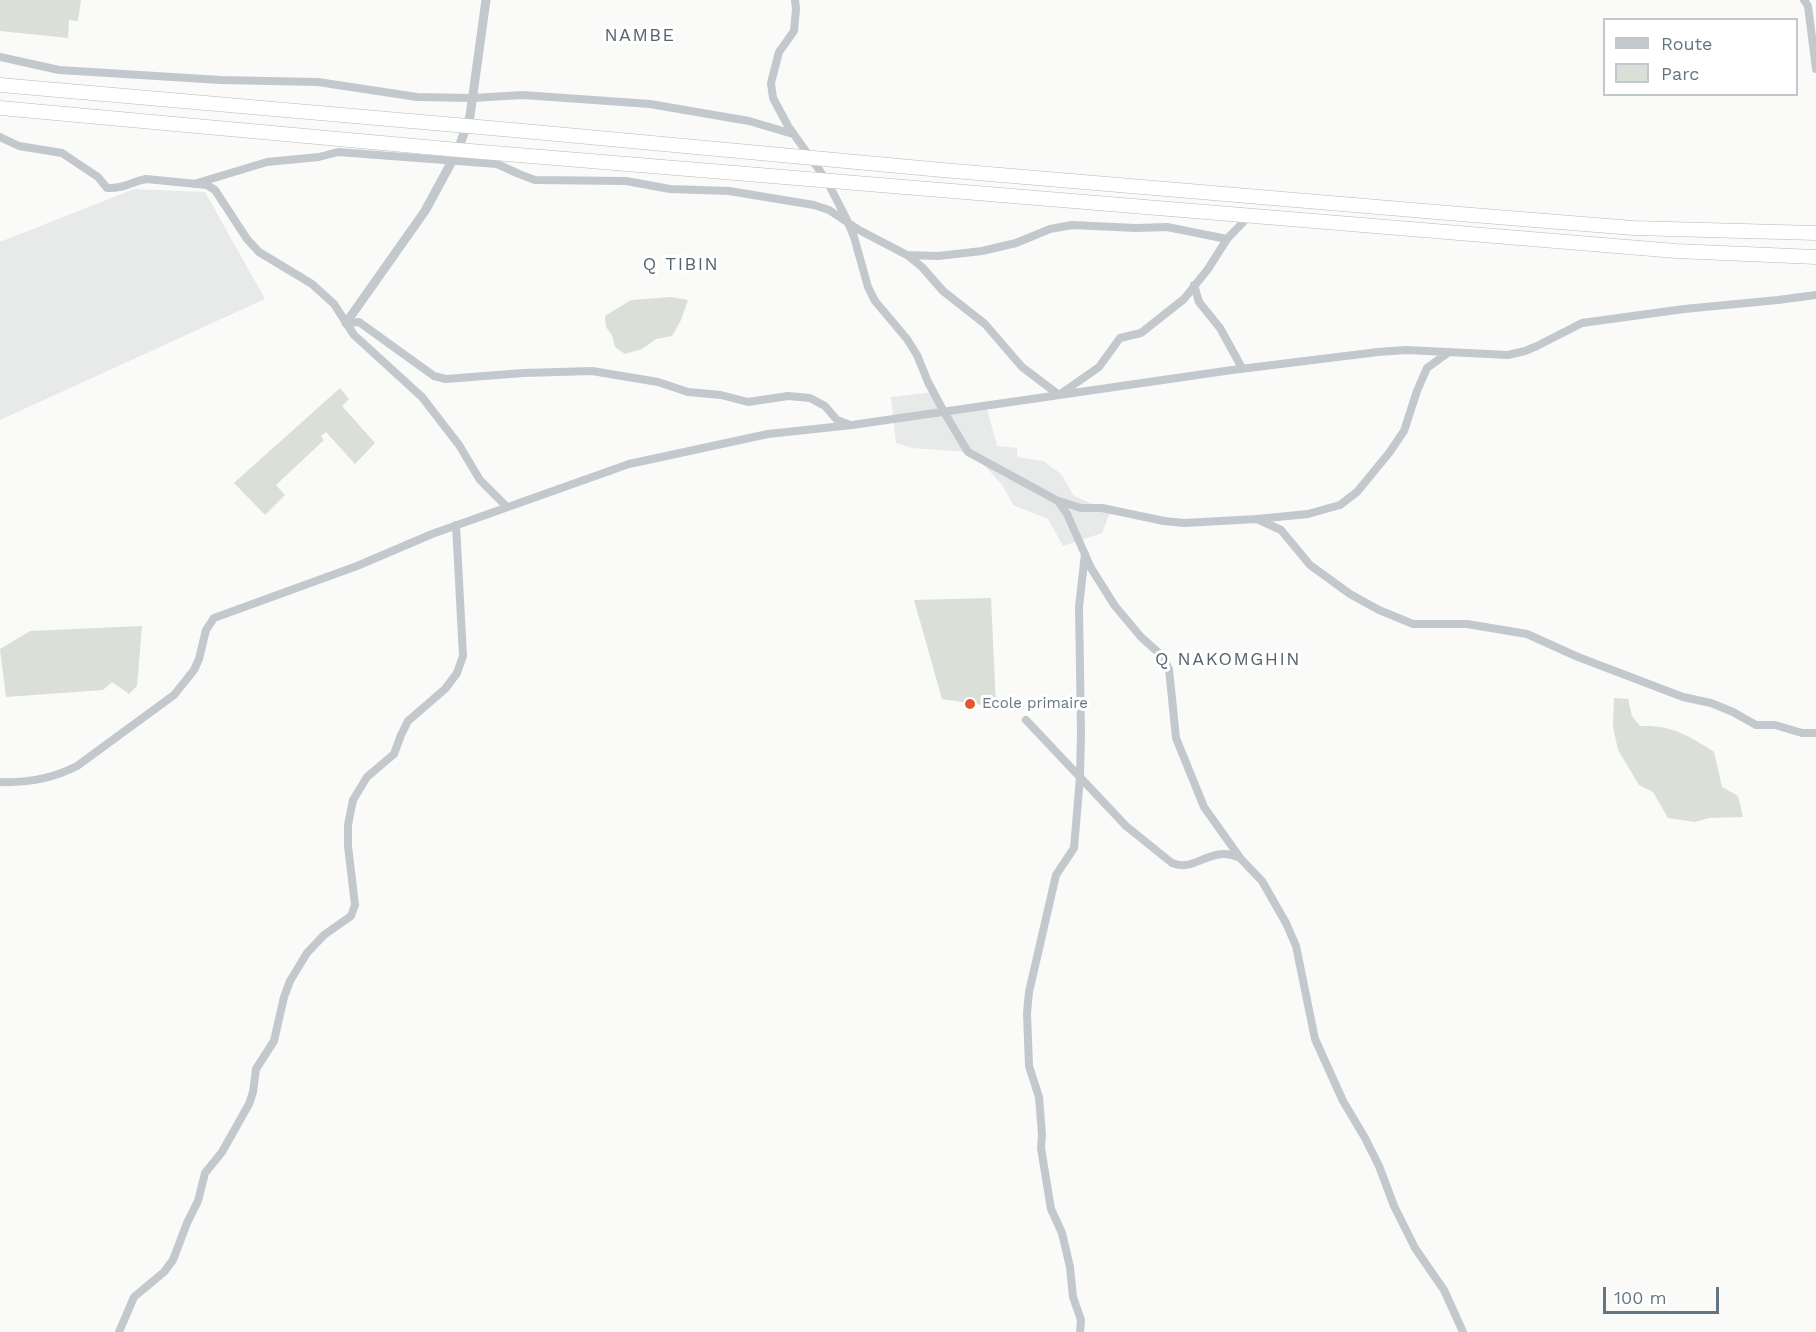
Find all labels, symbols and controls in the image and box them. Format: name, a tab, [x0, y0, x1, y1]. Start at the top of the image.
legend	[1603, 18, 1798, 96]
district label: NAMBE	[604, 25, 676, 47]
text: Route	[1661, 33, 1713, 54]
text: Parc	[1661, 63, 1699, 84]
district label: Q TIBIN	[643, 254, 719, 276]
district label: Q NAKOMGHIN	[1155, 649, 1301, 671]
place label: Ecole primaire	[982, 695, 1088, 713]
marker: Ecole primaire	[963, 697, 977, 711]
scale bar	[1606, 1275, 1722, 1313]
text: 100 m	[1614, 1287, 1667, 1308]

